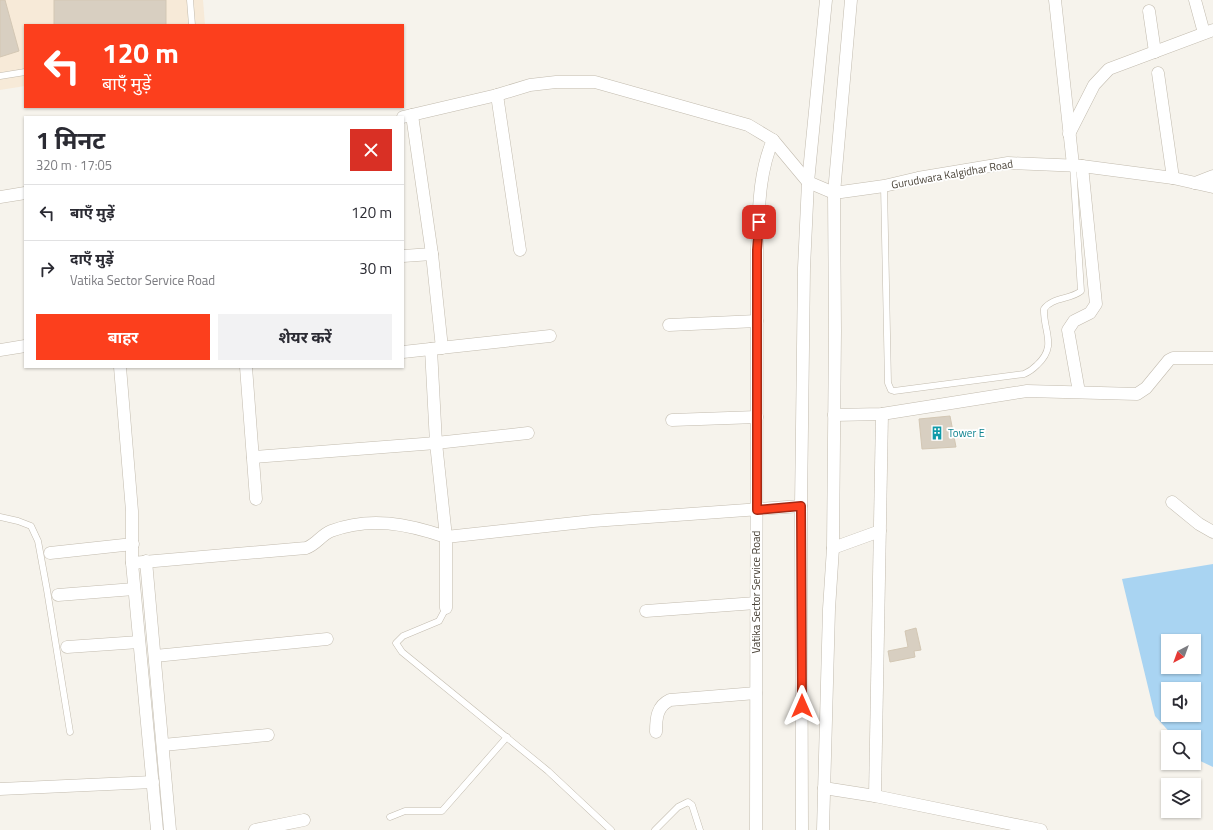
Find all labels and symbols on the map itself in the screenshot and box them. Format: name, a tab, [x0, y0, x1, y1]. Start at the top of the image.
street label: Gurudwara Kalgidhar Road	[890, 155, 1014, 193]
pin	[742, 205, 776, 239]
building icon: Tower E	[929, 425, 945, 441]
place label: Tower E	[948, 425, 985, 441]
street label: Vatika Sector Service Road	[748, 530, 764, 653]
north arrow	[1161, 634, 1201, 674]
position arrow	[781, 685, 823, 727]

